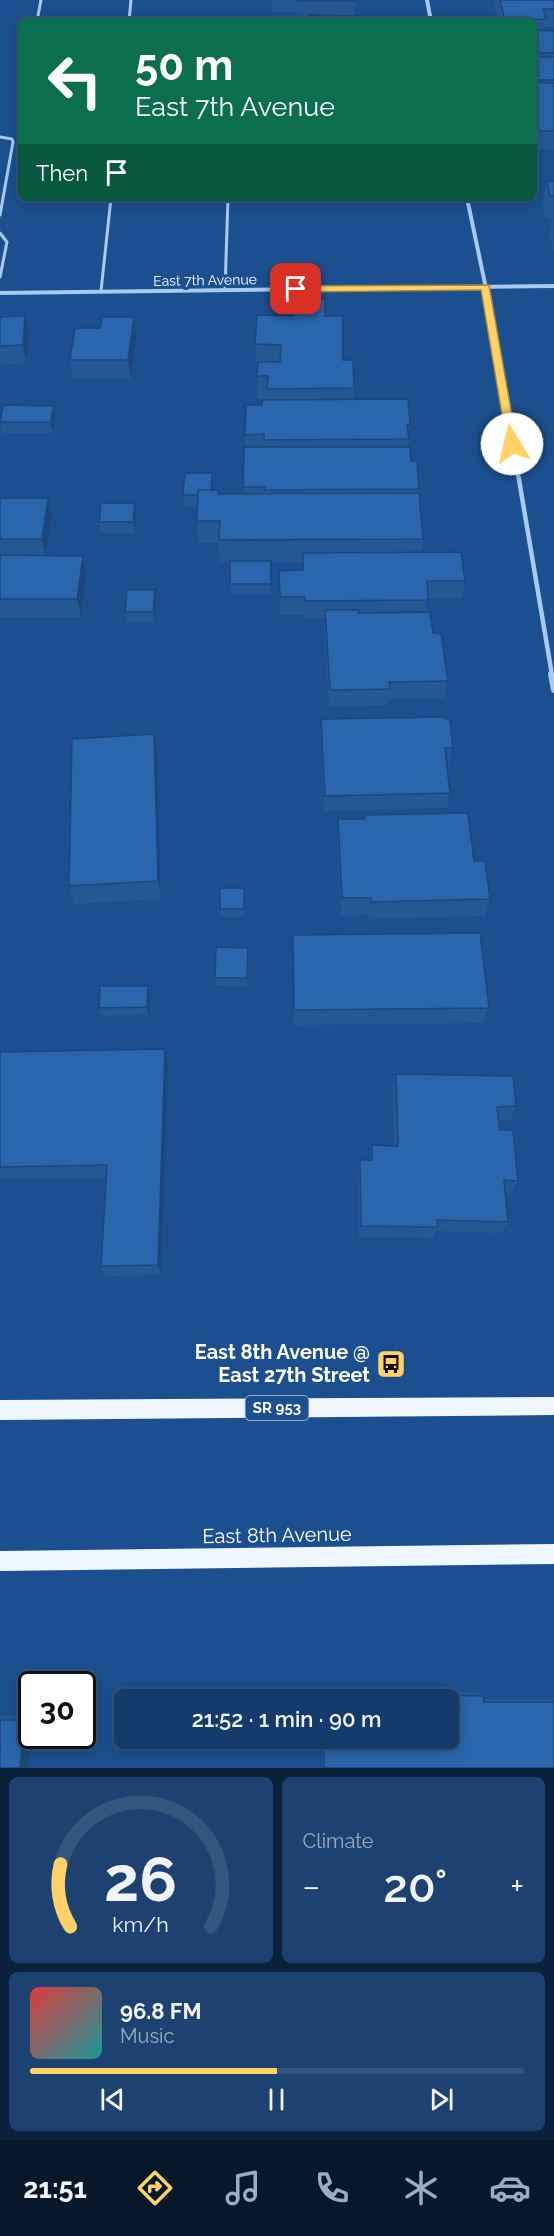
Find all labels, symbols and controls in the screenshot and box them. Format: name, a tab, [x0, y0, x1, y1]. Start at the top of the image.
text: 50 m	[135, 41, 233, 90]
icon: left	[36, 42, 114, 120]
text: East 7th Avenue	[135, 91, 335, 122]
icon: arrive	[100, 156, 133, 189]
text: Then	[36, 160, 88, 186]
pin	[270, 263, 321, 314]
street label: East 7th Avenue	[153, 271, 257, 289]
icon: arrive	[279, 272, 312, 305]
position arrow	[480, 412, 544, 476]
place label: East 8th Avenue @ East 27th Street	[195, 1340, 370, 1387]
bus stop icon: East 8th Avenue @ East 27th Street	[375, 1348, 407, 1380]
road number: SR 953	[246, 1396, 308, 1420]
street label: East 8th Avenue	[202, 1522, 352, 1548]
speed limit sign: 30	[18, 1671, 96, 1749]
text: 21:52 · 1 min · 90 m	[192, 1706, 381, 1732]
text: Climate	[303, 1829, 374, 1853]
text: 26	[104, 1842, 177, 1916]
text: 20°	[383, 1860, 447, 1913]
text: −	[303, 1867, 320, 1906]
text: +	[510, 1867, 524, 1906]
text: km/h	[112, 1912, 169, 1937]
text: 96.8 FM	[120, 1998, 202, 2024]
text: Music	[120, 2024, 174, 2048]
icon: previous	[96, 2083, 129, 2116]
icon: pause	[260, 2083, 293, 2116]
icon: next	[425, 2083, 458, 2116]
icon: directions	[134, 2167, 176, 2209]
icon: music	[222, 2167, 264, 2209]
icon: phone	[311, 2167, 353, 2209]
icon: climate	[400, 2167, 442, 2209]
icon: car	[489, 2167, 531, 2209]
text: 21:51	[23, 2173, 87, 2204]

